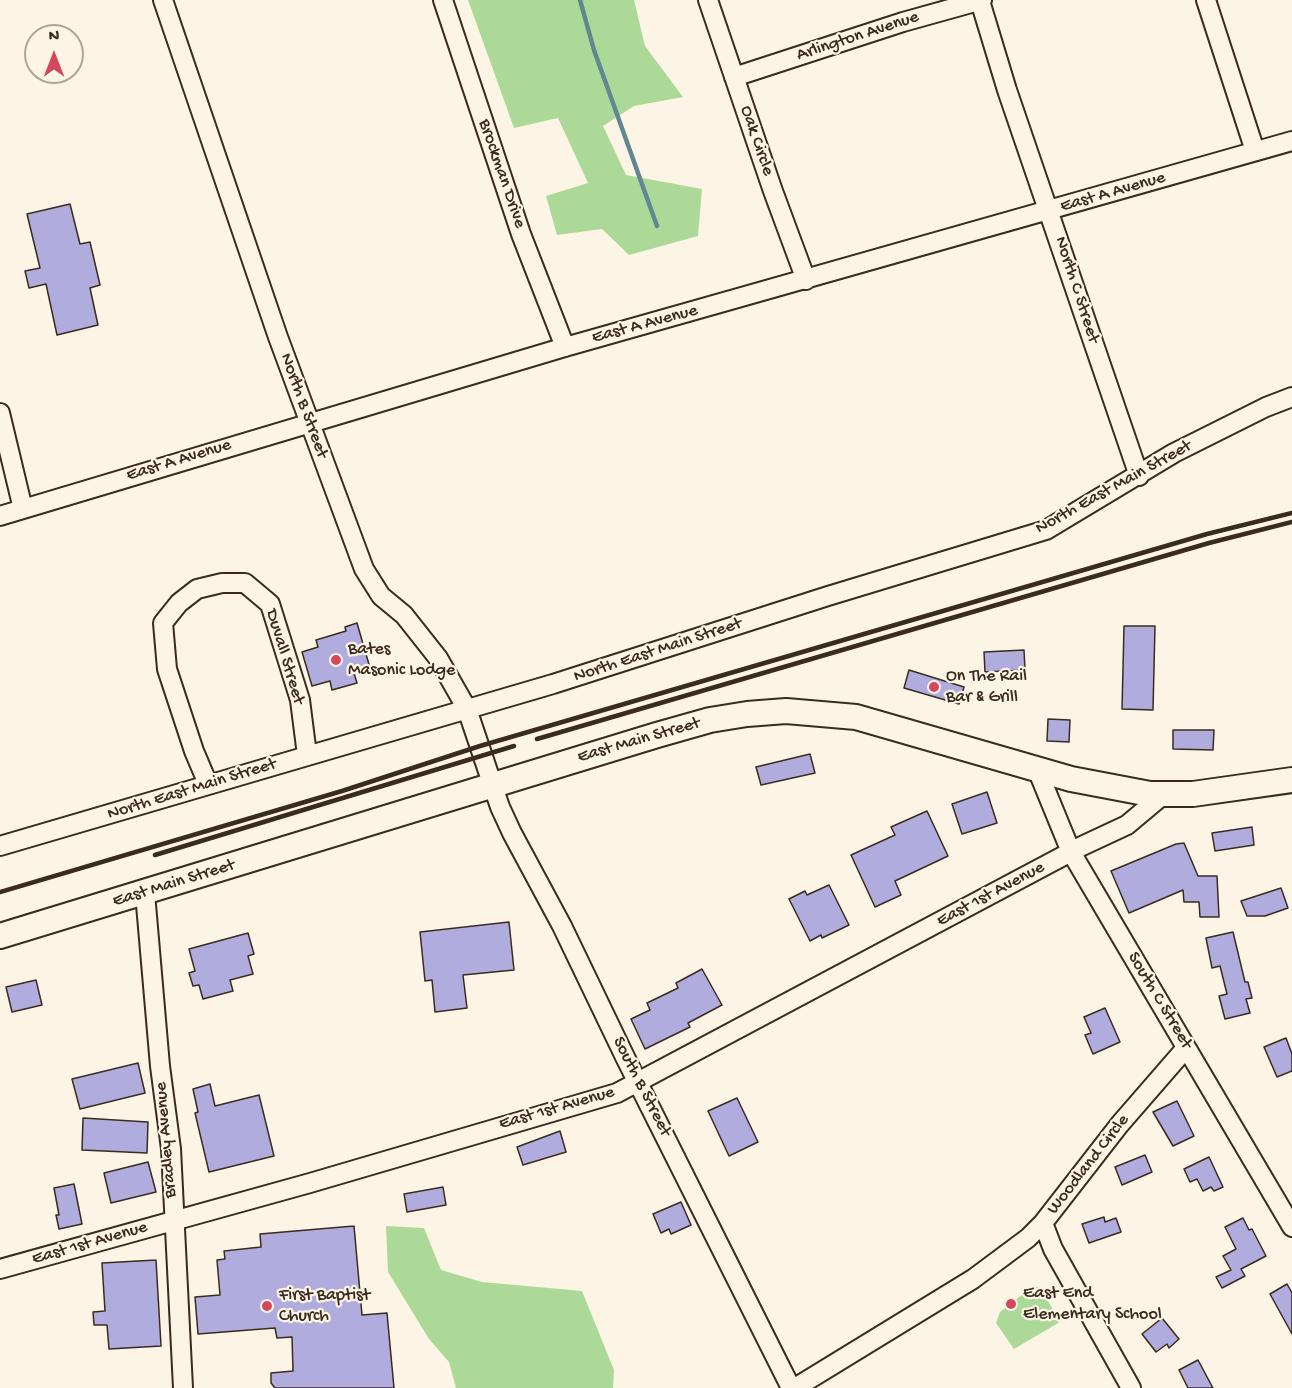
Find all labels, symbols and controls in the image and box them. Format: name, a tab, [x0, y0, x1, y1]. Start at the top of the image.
street label: Arlington Avenue	[794, 7, 922, 67]
north arrow	[24, 24, 84, 84]
text: N	[49, 28, 59, 47]
street label: Oak Circle	[734, 103, 778, 179]
street label: Brockman Drive	[472, 117, 530, 231]
street label: East A Avenue	[1058, 168, 1168, 218]
street label: North C Street	[1049, 234, 1103, 346]
street label: East A Avenue	[590, 301, 700, 349]
street label: North B Street	[274, 351, 332, 461]
street label: East A Avenue	[124, 435, 234, 487]
street label: North East Main Street	[1032, 436, 1196, 540]
street label: Duvall Street	[259, 607, 309, 707]
street label: North East Main Street	[571, 614, 745, 688]
place label: Bates Masonic Lodge	[348, 639, 455, 682]
marker: Bates Masonic Lodge	[329, 653, 343, 667]
place label: On The Rail Bar & Grill	[946, 666, 1027, 708]
marker: On The Rail Bar & Grill	[927, 680, 941, 694]
street label: East Main Street	[575, 713, 703, 769]
street label: North East Main Street	[105, 754, 279, 826]
street label: East Main Street	[110, 855, 238, 913]
street label: East 1st Avenue	[933, 858, 1049, 932]
street label: South C Street	[1122, 949, 1196, 1053]
street label: South B Street	[607, 1034, 675, 1140]
street label: Bradley Avenue	[151, 1081, 183, 1199]
street label: East 1st Avenue	[497, 1082, 617, 1136]
street label: Woodland Circle	[1043, 1111, 1135, 1219]
street label: East 1st Avenue	[30, 1217, 150, 1271]
place label: East End Elementary School	[1023, 1283, 1162, 1326]
place label: First Baptist Church	[279, 1285, 370, 1328]
marker: East End Elementary School	[1004, 1297, 1018, 1311]
marker: First Baptist Church	[260, 1299, 274, 1313]

